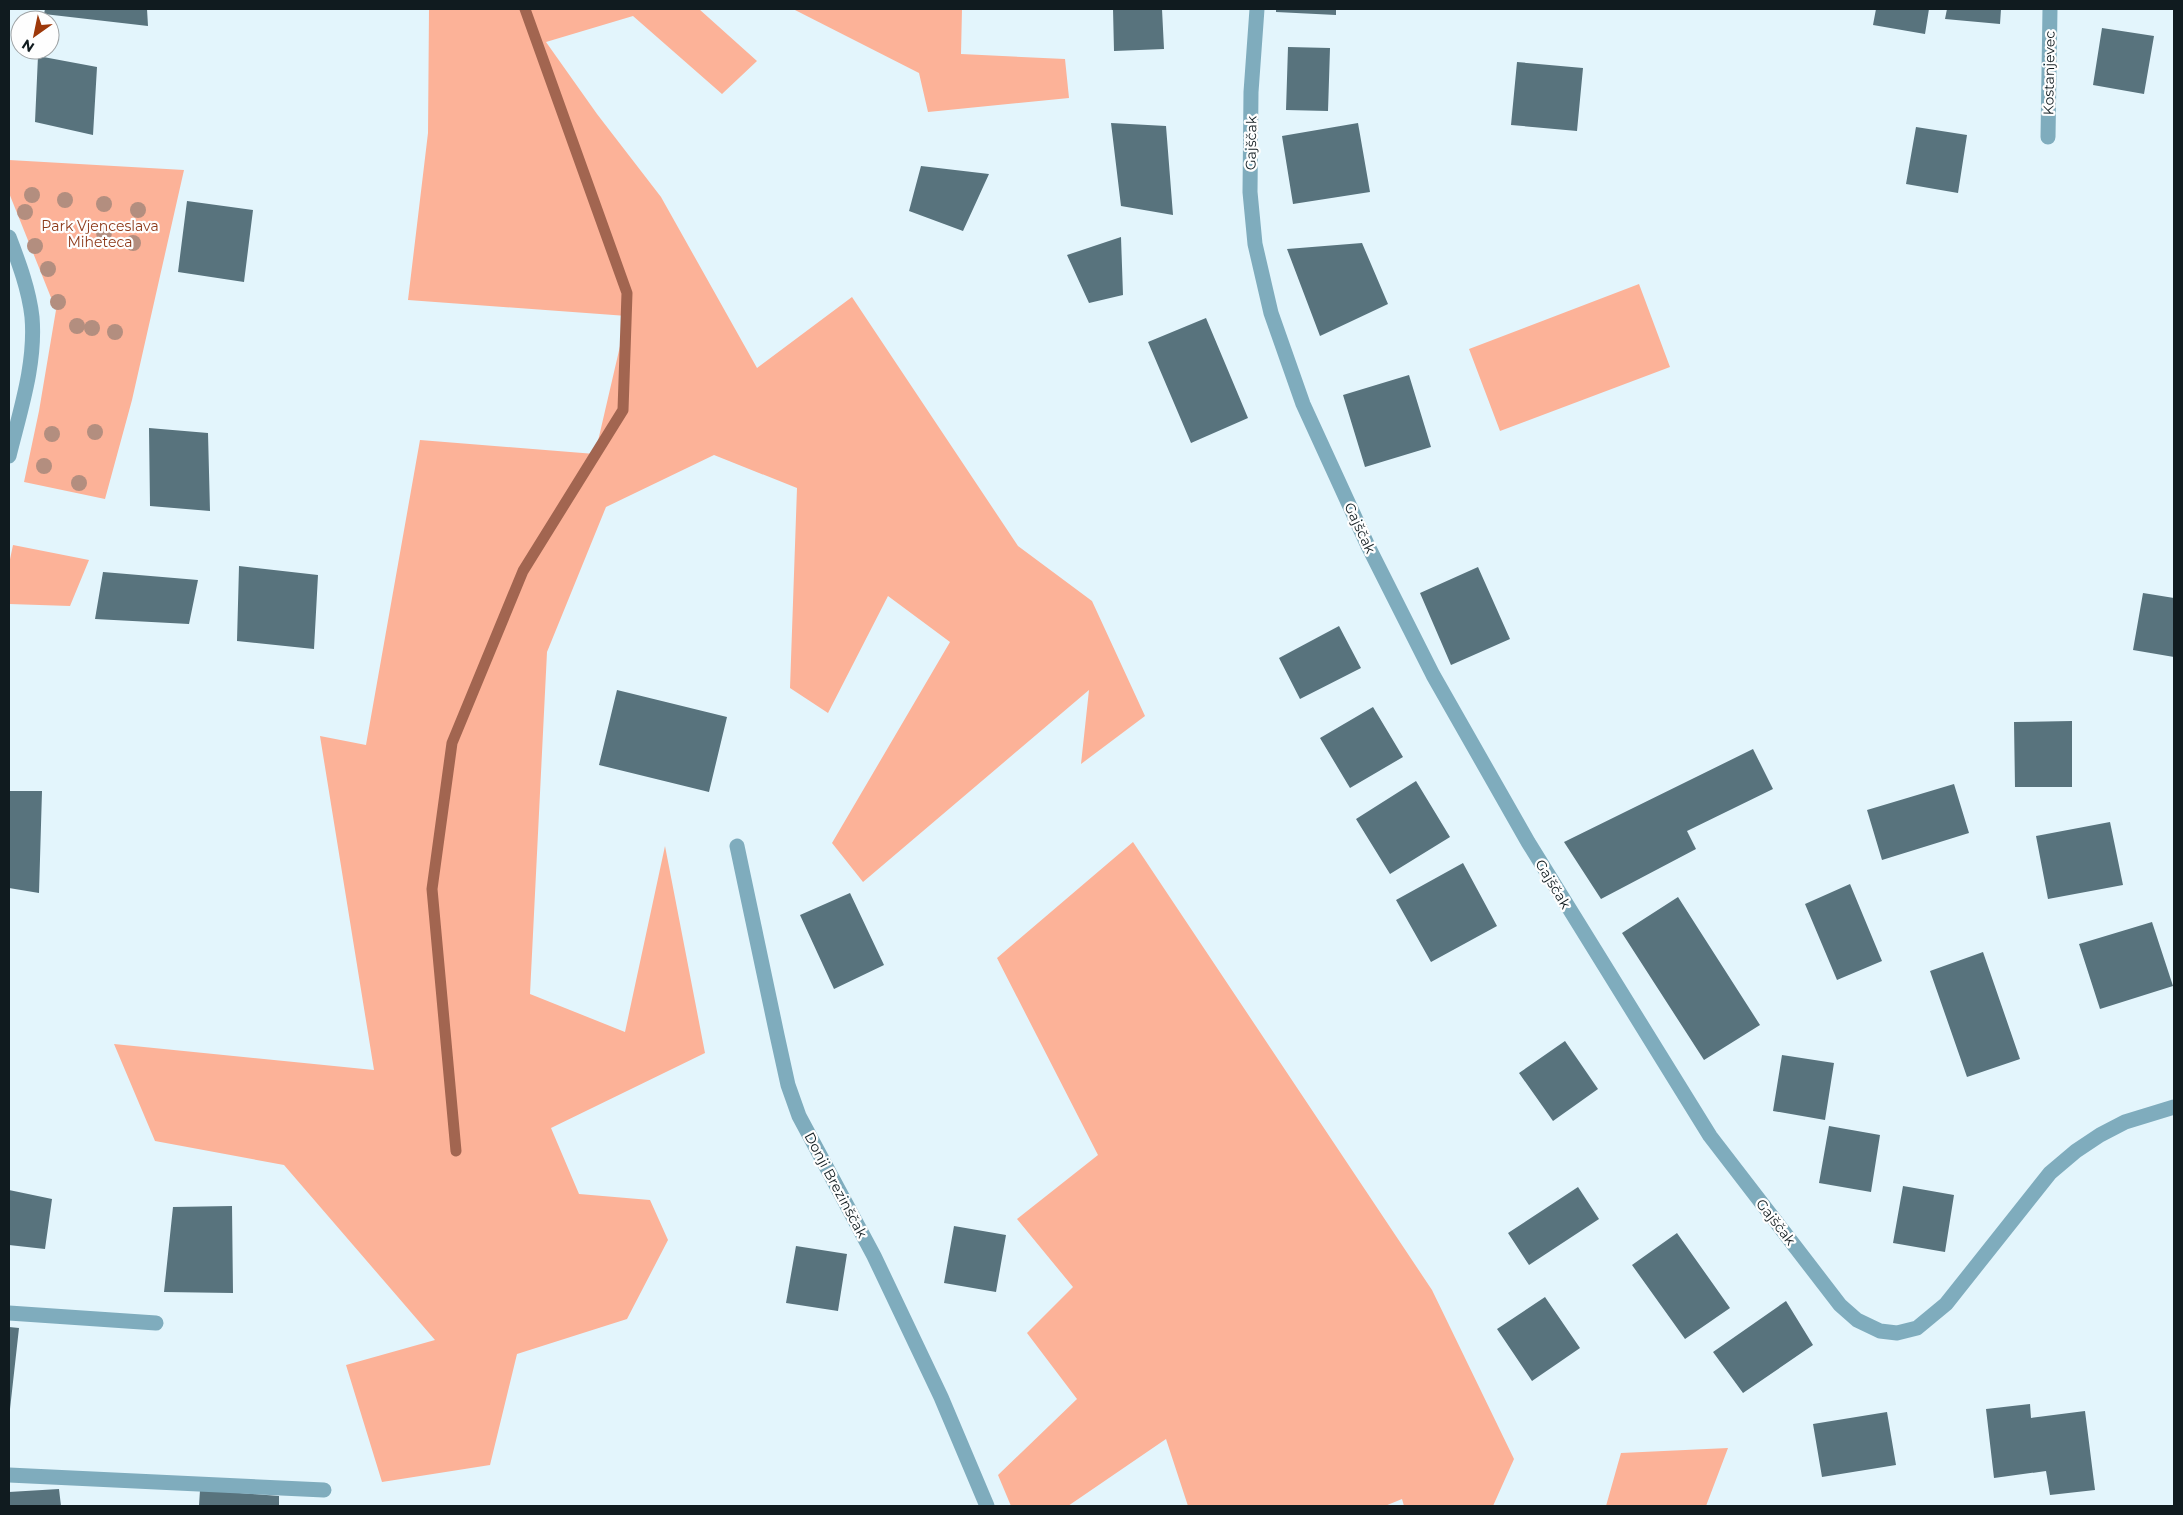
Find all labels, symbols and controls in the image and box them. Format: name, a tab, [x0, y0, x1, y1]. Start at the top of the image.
north arrow	[10, 10, 60, 60]
street label: Kostanjevec	[2039, 31, 2059, 115]
text: N	[18, 35, 38, 57]
street label: Gajščak	[1242, 115, 1260, 170]
park label: Park Vjenceslava Miheteca	[41, 217, 159, 251]
street label: Gajščak	[1340, 500, 1380, 557]
street label: Gajščak	[1531, 856, 1575, 912]
street label: Donji Brezinščak	[801, 1129, 872, 1242]
street label: Gajščak	[1752, 1195, 1800, 1249]

